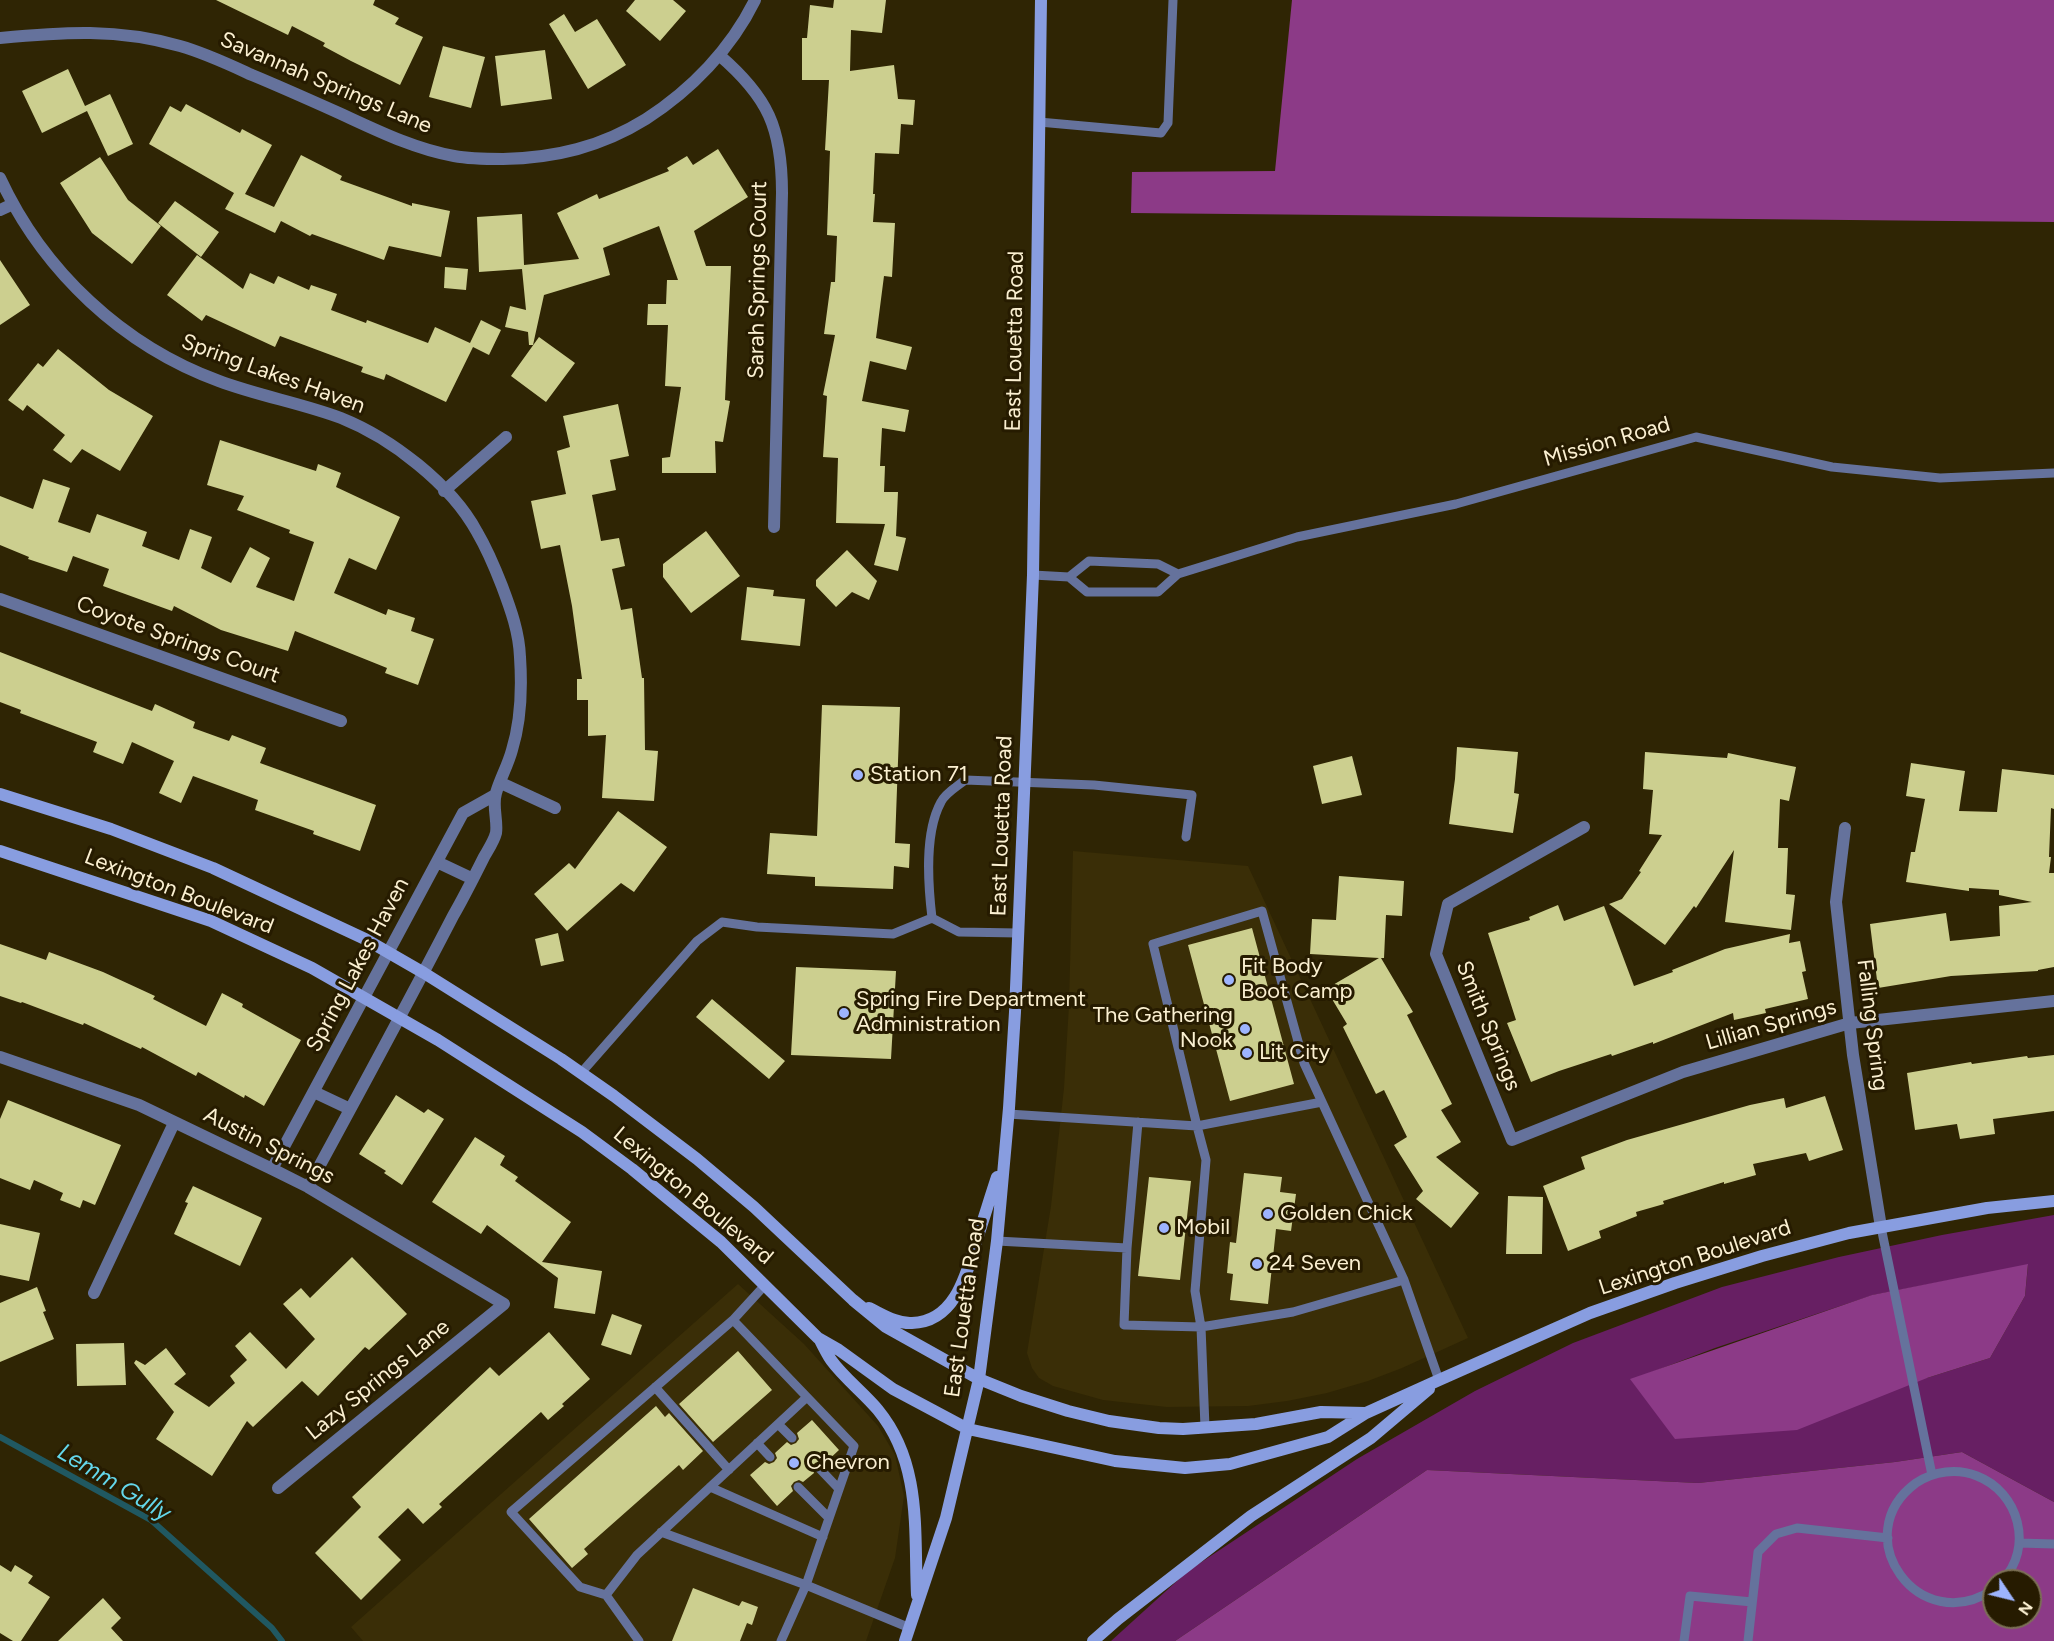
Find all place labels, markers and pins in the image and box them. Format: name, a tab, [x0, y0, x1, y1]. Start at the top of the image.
place label: Station 71	[870, 762, 968, 788]
marker: Station 71	[851, 768, 865, 782]
place label: Fit Body Boot Camp	[1241, 954, 1353, 1005]
marker: Fit Body Boot Camp	[1222, 973, 1236, 987]
place label: Spring Fire Department Administration	[856, 987, 1086, 1038]
place label: The Gathering Nook	[1093, 1003, 1233, 1054]
marker: Spring Fire Department Administration	[837, 1006, 851, 1020]
marker: The Gathering Nook	[1238, 1022, 1252, 1036]
place label: Lit City	[1259, 1040, 1330, 1066]
marker: Lit City	[1240, 1046, 1254, 1060]
place label: Golden Chick	[1280, 1201, 1413, 1227]
marker: Golden Chick	[1261, 1207, 1275, 1221]
place label: Mobil	[1176, 1215, 1230, 1241]
marker: Mobil	[1157, 1221, 1171, 1235]
place label: 24 Seven	[1269, 1251, 1361, 1277]
marker: 24 Seven	[1250, 1257, 1264, 1271]
place label: Chevron	[806, 1450, 890, 1476]
marker: Chevron	[787, 1456, 801, 1470]

